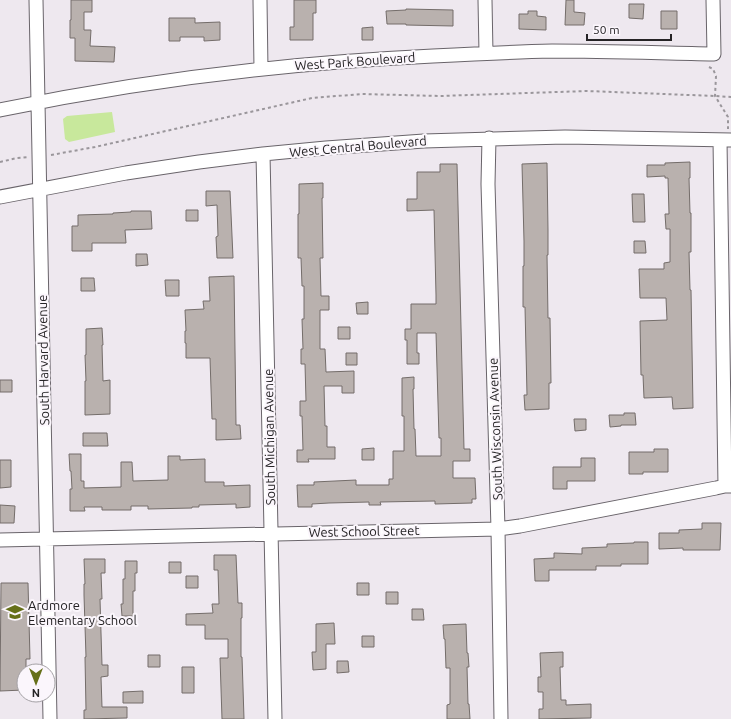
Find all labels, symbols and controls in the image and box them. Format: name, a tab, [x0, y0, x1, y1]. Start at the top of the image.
scale bar	[587, 16, 671, 42]
text: 50 m	[593, 23, 620, 36]
street label: West Park Boulevard	[294, 50, 416, 72]
street label: West Central Boulevard	[289, 133, 427, 159]
street label: South Harvard Avenue	[35, 295, 51, 425]
street label: South Wisconsin Avenue	[486, 358, 504, 500]
street label: South Michigan Avenue	[261, 368, 277, 506]
street label: West School Street	[308, 523, 420, 539]
place label: Ardmore Elementary School	[28, 598, 137, 627]
school or university icon: Ardmore Elementary School	[5, 602, 25, 622]
north arrow	[16, 663, 56, 703]
text: N	[32, 687, 40, 699]

